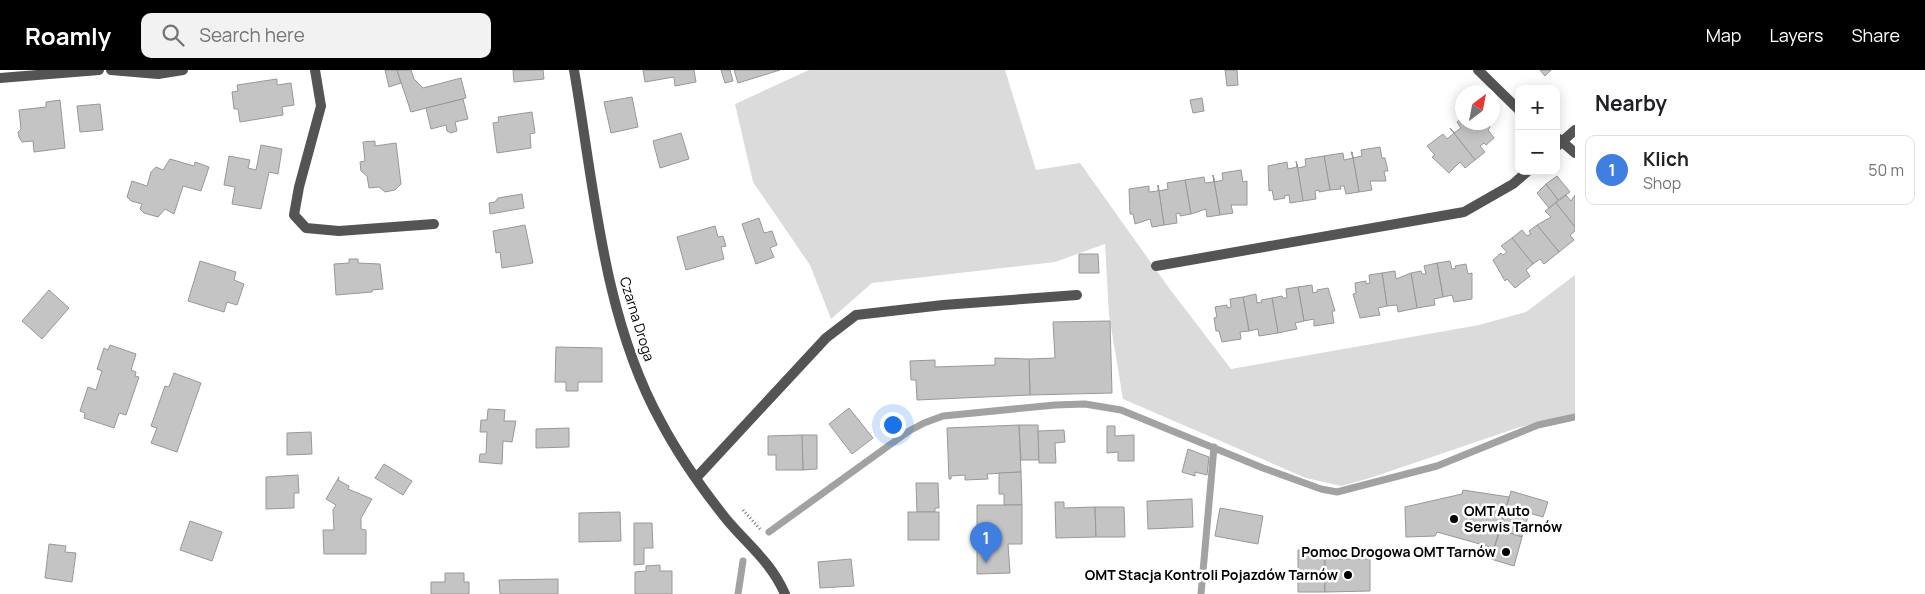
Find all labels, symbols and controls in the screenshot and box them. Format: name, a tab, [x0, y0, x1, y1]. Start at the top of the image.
search box	[141, 13, 491, 58]
text: Roamly	[25, 19, 111, 52]
icon: search	[159, 21, 187, 49]
text: Search here	[199, 22, 305, 48]
text: Map	[1706, 23, 1741, 47]
text: Layers	[1769, 23, 1823, 47]
text: Share	[1851, 23, 1900, 47]
north arrow	[1455, 85, 1500, 130]
map controls	[1515, 85, 1560, 175]
button: +	[1515, 85, 1560, 130]
text: Nearby	[1595, 89, 1667, 117]
button: −	[1515, 130, 1560, 175]
text: Klich	[1643, 146, 1689, 172]
text: 1	[1608, 159, 1616, 181]
text: 50 m	[1868, 159, 1904, 181]
text: Shop	[1643, 172, 1681, 194]
street label: Czarna Droga	[616, 274, 659, 363]
your location	[880, 412, 906, 438]
place label: OMT Auto Serwis Tarnów	[1464, 501, 1562, 536]
marker: OMT Auto Serwis Tarnów	[1448, 513, 1460, 525]
pin: 1	[970, 522, 1002, 563]
place label: Pomoc Drogowa OMT Tarnów	[1301, 542, 1496, 561]
marker: Pomoc Drogowa OMT Tarnów	[1500, 546, 1512, 558]
place label: OMT Stacja Kontroli Pojazdów Tarnów	[1085, 565, 1338, 584]
marker: OMT Stacja Kontroli Pojazdów Tarnów	[1342, 569, 1354, 581]

